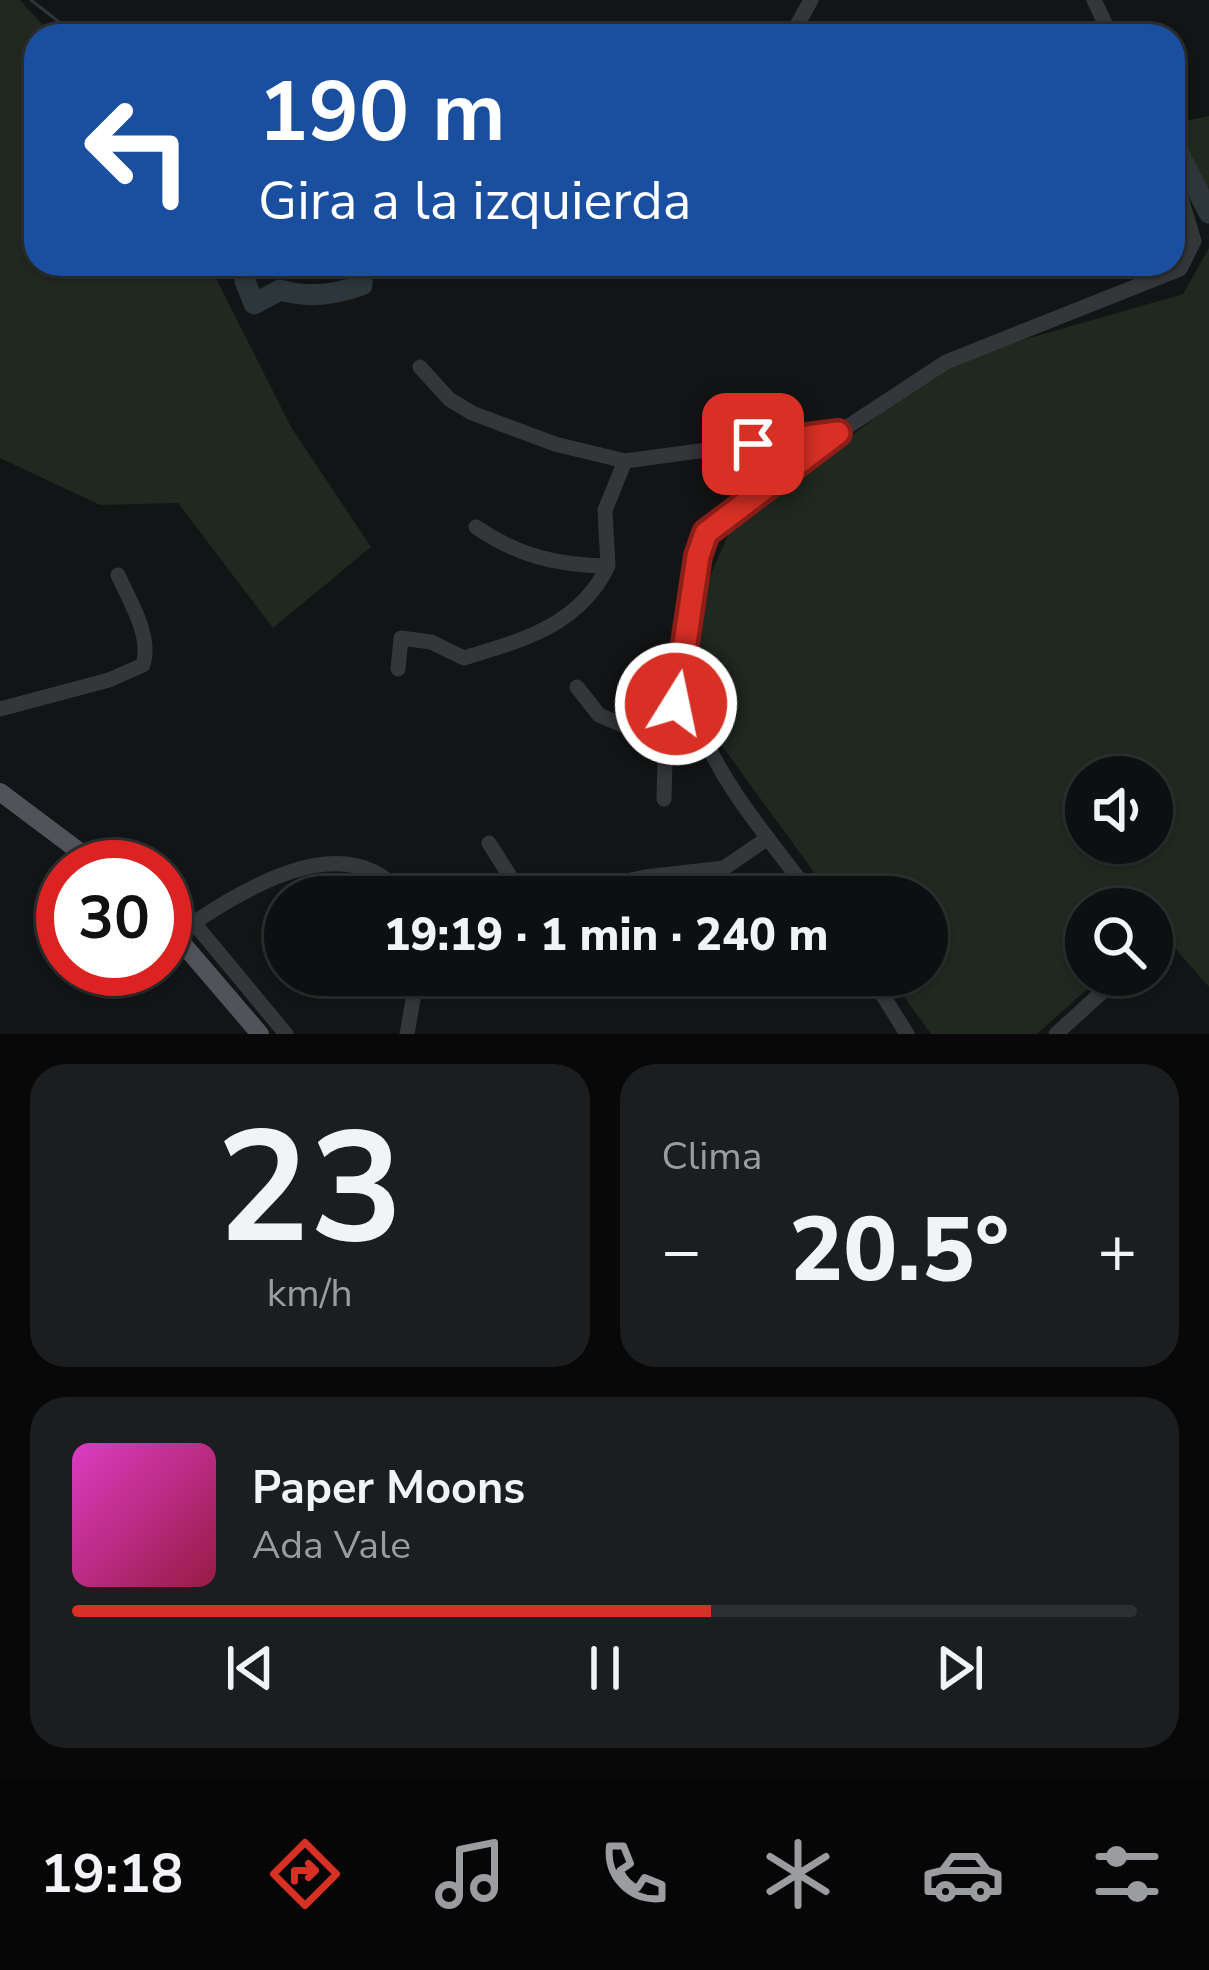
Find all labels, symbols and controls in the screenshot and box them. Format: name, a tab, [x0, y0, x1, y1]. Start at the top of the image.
text: 190 m	[258, 55, 506, 170]
icon: left	[60, 72, 216, 228]
text: Gira a la izquierda	[258, 164, 691, 238]
pin	[702, 393, 804, 495]
icon: arrive	[720, 411, 786, 477]
position arrow	[613, 641, 739, 767]
map controls	[1065, 756, 1173, 996]
button: sound	[1065, 756, 1173, 864]
speed limit sign: 30	[36, 840, 192, 996]
button: search	[1065, 888, 1173, 996]
text: 19:19 · 1 min · 240 m	[383, 905, 829, 966]
text: 23	[216, 1082, 403, 1295]
text: Clima	[662, 1130, 762, 1183]
text: 20.5°	[789, 1189, 1009, 1312]
text: −	[662, 1206, 701, 1296]
text: +	[1097, 1206, 1137, 1296]
text: km/h	[267, 1267, 353, 1320]
text: Paper Moons	[252, 1458, 525, 1519]
text: Ada Vale	[252, 1519, 411, 1572]
icon: previous	[217, 1635, 283, 1701]
icon: pause	[572, 1635, 638, 1701]
icon: next	[927, 1635, 993, 1701]
icon: directions	[263, 1832, 347, 1916]
icon: music	[428, 1832, 512, 1916]
icon: phone	[592, 1832, 676, 1916]
icon: climate	[756, 1832, 840, 1916]
icon: car	[921, 1832, 1005, 1916]
icon: filters	[1085, 1832, 1169, 1916]
text: 19:18	[40, 1837, 183, 1911]

